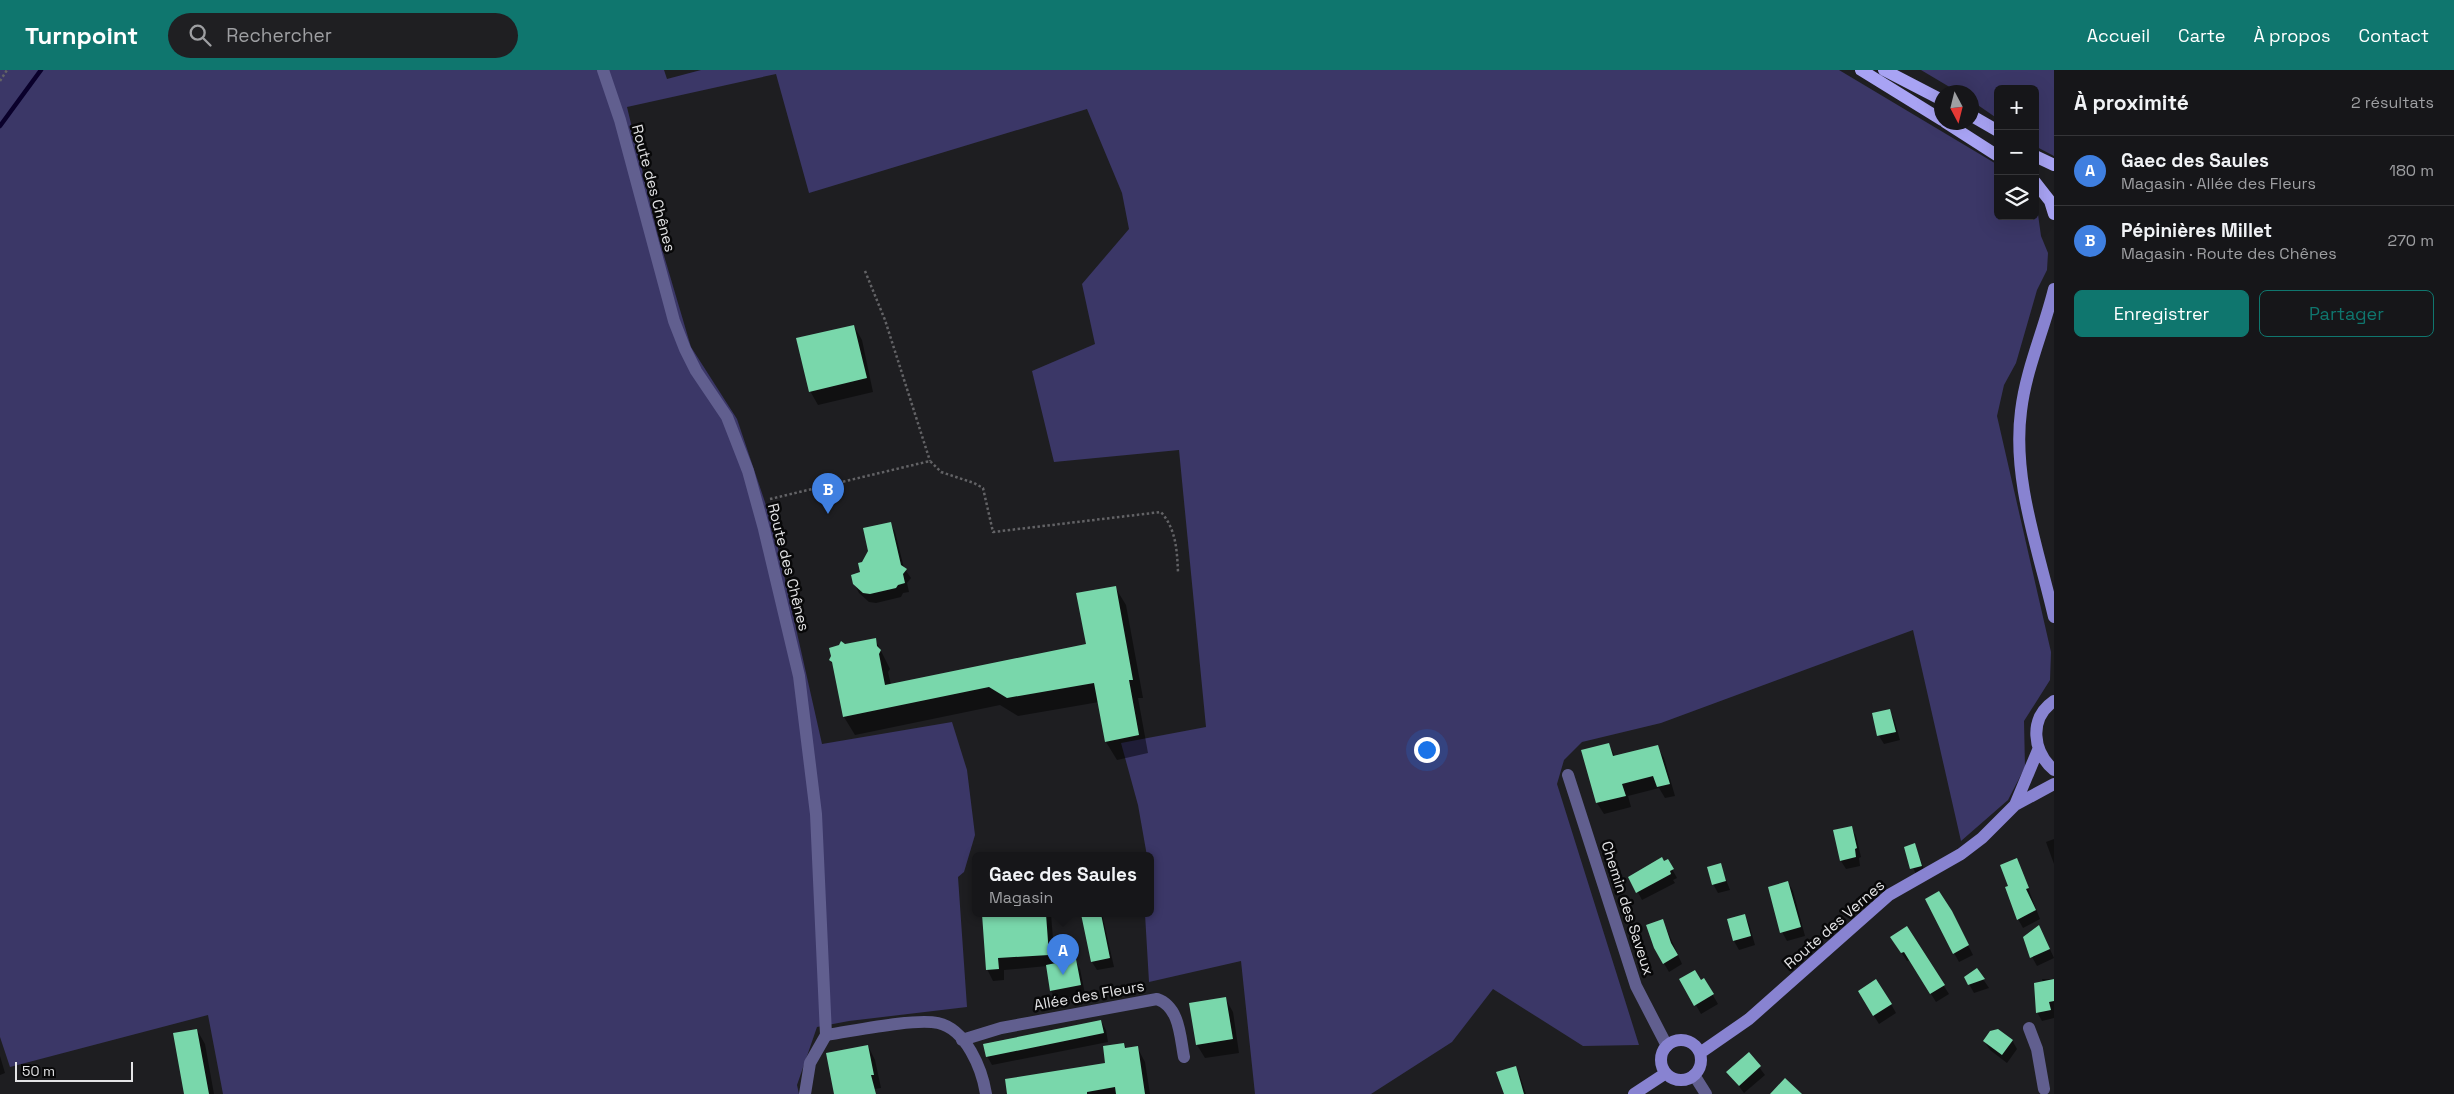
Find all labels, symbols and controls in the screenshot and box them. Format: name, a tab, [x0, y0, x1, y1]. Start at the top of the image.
search box	[168, 13, 518, 58]
text: Turnpoint	[25, 20, 138, 51]
icon: search	[186, 21, 214, 49]
text: Rechercher	[226, 23, 332, 48]
text: Accueil	[2087, 24, 2150, 47]
text: Carte	[2178, 24, 2225, 47]
text: À propos	[2253, 24, 2331, 47]
text: Contact	[2359, 24, 2429, 47]
north arrow	[1934, 85, 1979, 130]
map controls	[1994, 85, 2039, 220]
button: +	[1994, 85, 2039, 130]
text: À proximité	[2074, 89, 2189, 116]
text: 2 résultats	[2351, 92, 2434, 113]
street label: Route des Chênes	[628, 122, 680, 254]
button: −	[1994, 130, 2039, 175]
text: Gaec des Saules	[2121, 148, 2269, 173]
text: A	[2085, 160, 2095, 181]
text: 180 m	[2389, 160, 2434, 181]
text: Magasin · Allée des Fleurs	[2121, 173, 2316, 194]
button: layers	[1994, 175, 2039, 220]
text: Pépinières Millet	[2121, 218, 2272, 243]
text: B	[2085, 230, 2095, 251]
text: 270 m	[2387, 230, 2434, 251]
text: Magasin · Route des Chênes	[2121, 243, 2337, 264]
button: Enregistrer	[2074, 290, 2249, 337]
button: Partager	[2259, 290, 2434, 337]
pin: B	[812, 473, 844, 514]
street label: Route des Chênes	[764, 501, 814, 633]
your location	[1414, 737, 1440, 763]
street label: Chemin des Saveux	[1597, 839, 1659, 978]
popup	[972, 852, 1154, 917]
text: Gaec des Saules	[989, 862, 1137, 887]
street label: Route des Vernes	[1780, 875, 1888, 973]
text: Magasin	[989, 887, 1053, 908]
pin: A	[1047, 934, 1079, 975]
street label: Allée des Fleurs	[1032, 976, 1146, 1014]
scale bar	[15, 1059, 132, 1082]
text: 50 m	[22, 1062, 55, 1080]

